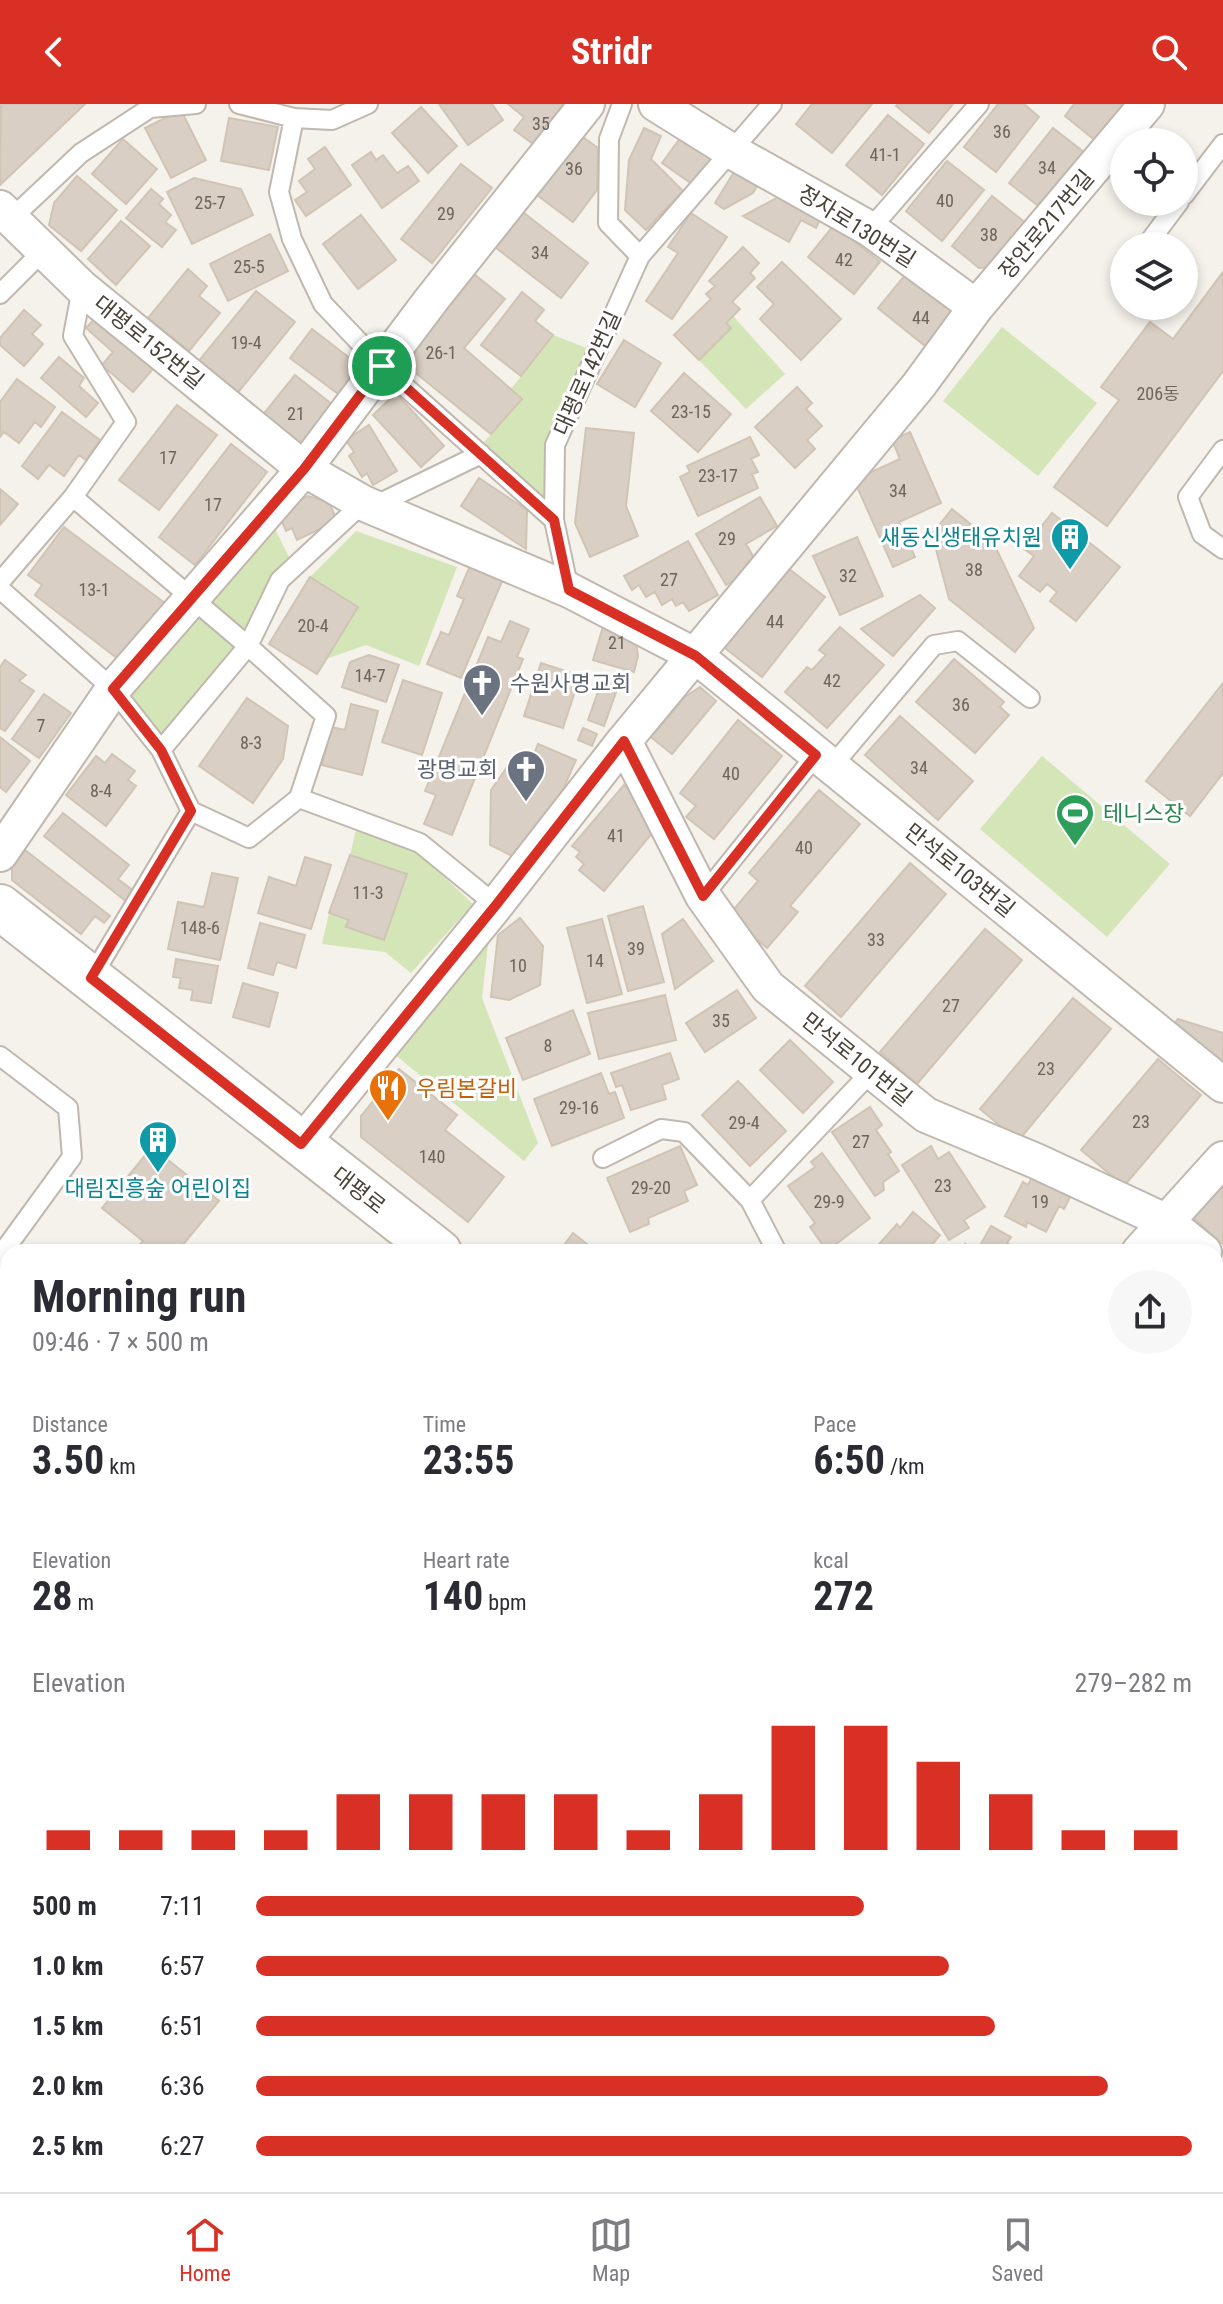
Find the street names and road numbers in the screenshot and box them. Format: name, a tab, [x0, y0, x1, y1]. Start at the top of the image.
street label: 장안로217번길	[994, 165, 1099, 284]
street label: 정자로130번길	[793, 180, 920, 272]
street label: 대평로152번길	[89, 291, 209, 394]
street label: 대평로142번길	[549, 307, 626, 439]
street label: 만석로103번길	[900, 819, 1020, 922]
street label: 만석로101번길	[797, 1008, 917, 1111]
street label: 대평로	[327, 1162, 390, 1219]

